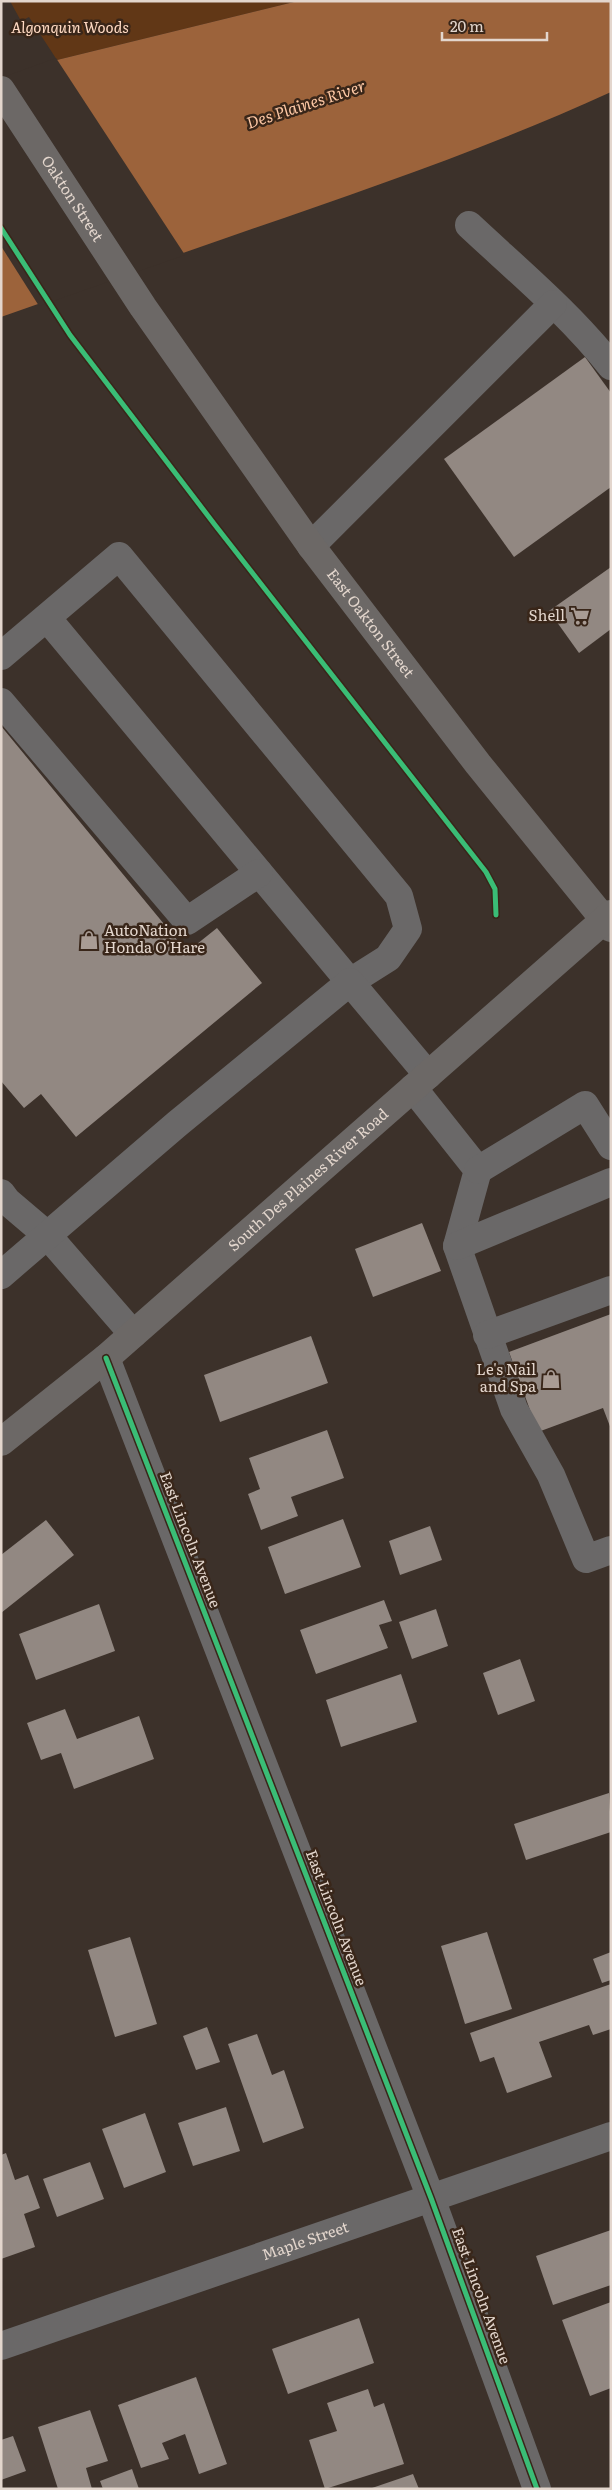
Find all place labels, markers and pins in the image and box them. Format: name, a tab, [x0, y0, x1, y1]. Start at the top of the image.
place label: Shell	[529, 603, 565, 626]
supermarket icon: Shell	[569, 605, 591, 627]
place label: AutoNation Honda O'Hare	[104, 918, 205, 958]
shop icon: AutoNation Honda O'Hare	[78, 929, 100, 951]
place label: Le's Nail and Spa	[476, 1357, 537, 1397]
shop icon: Le's Nail and Spa	[540, 1368, 562, 1390]

